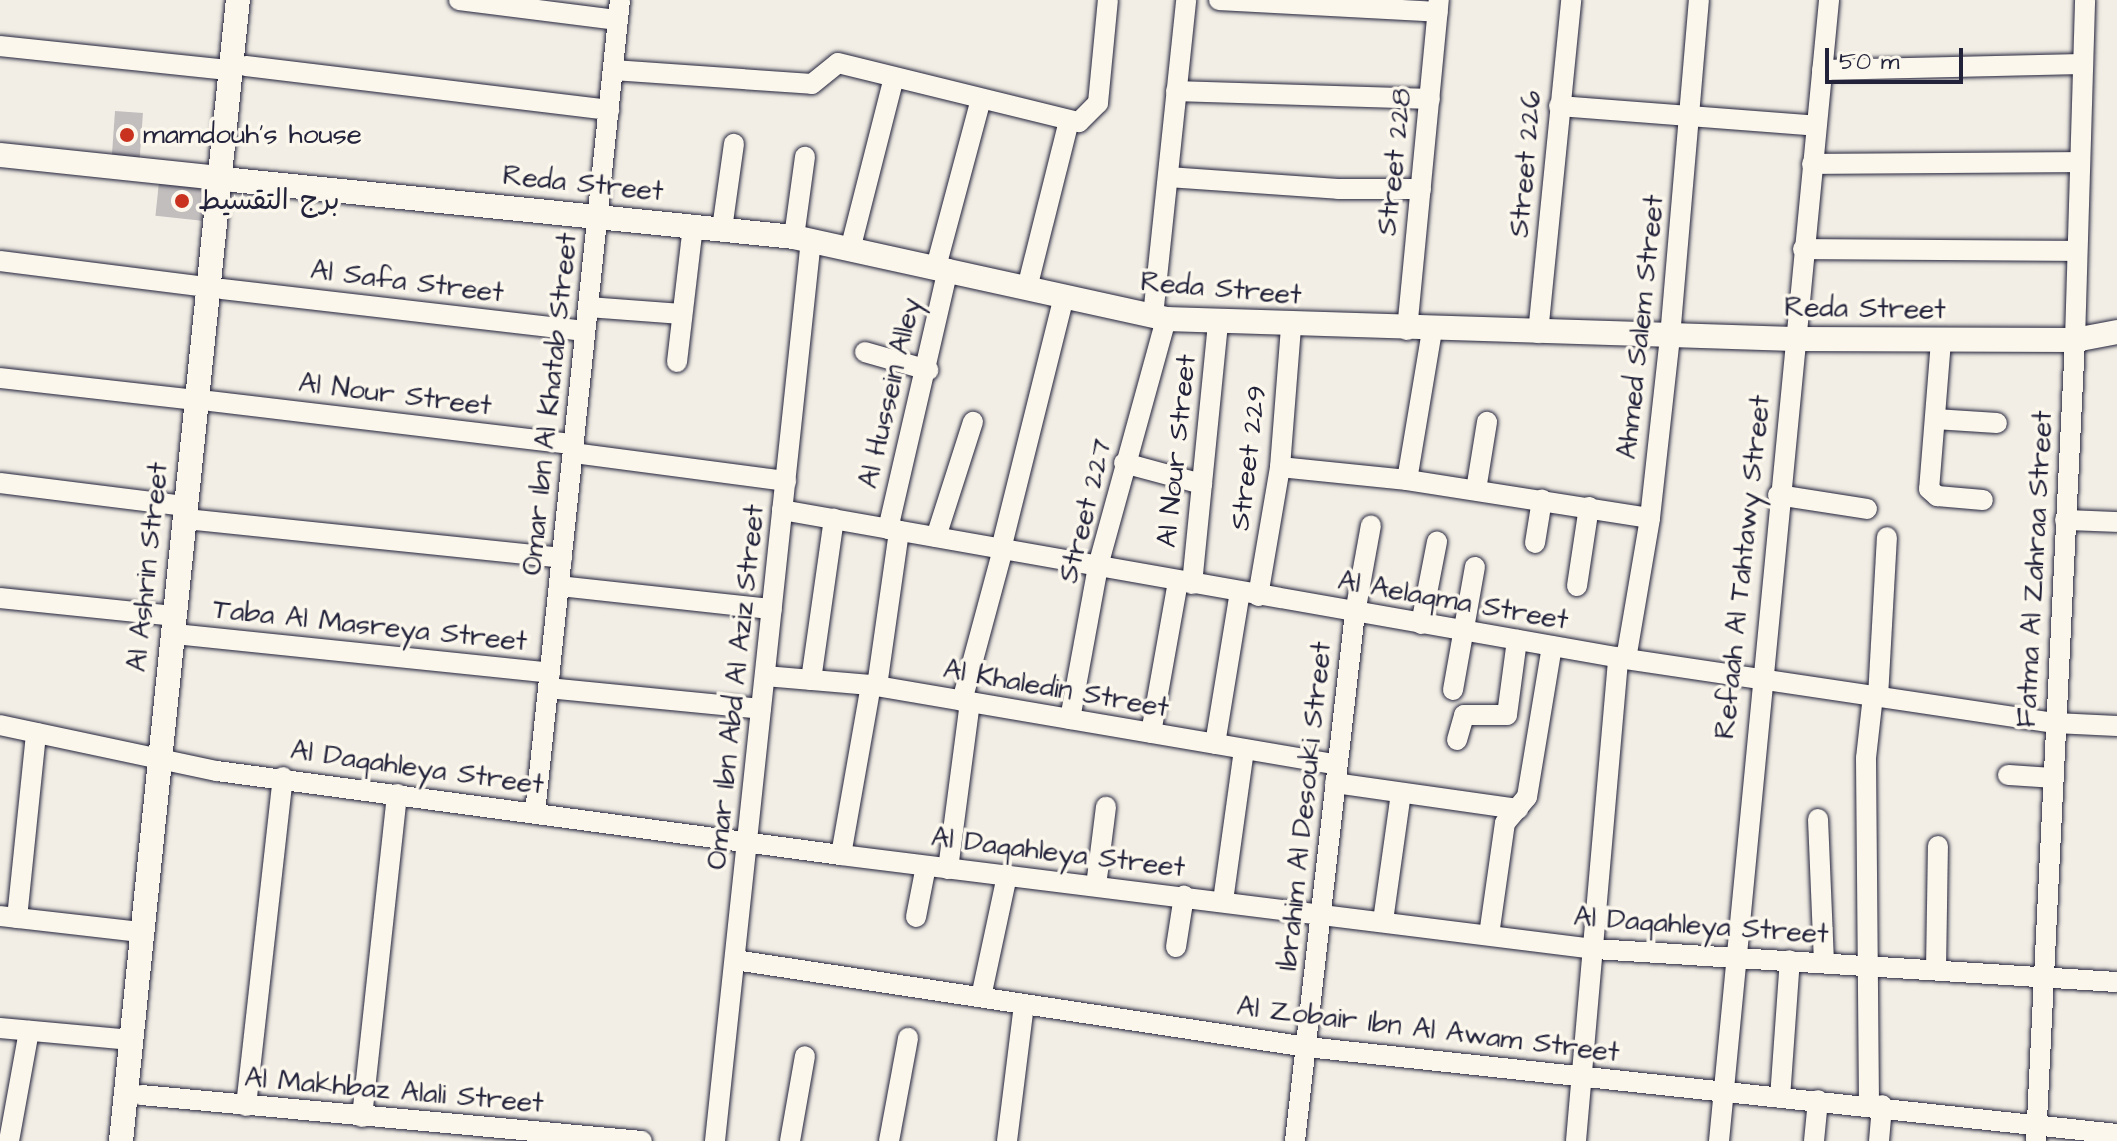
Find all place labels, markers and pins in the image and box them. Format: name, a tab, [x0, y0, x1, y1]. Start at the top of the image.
place label: mamdouh's house	[143, 118, 362, 152]
marker: mamdouh's house	[118, 126, 136, 144]
place label: برج التقسيط	[198, 184, 340, 218]
marker: برج التقسيط	[173, 192, 191, 210]

